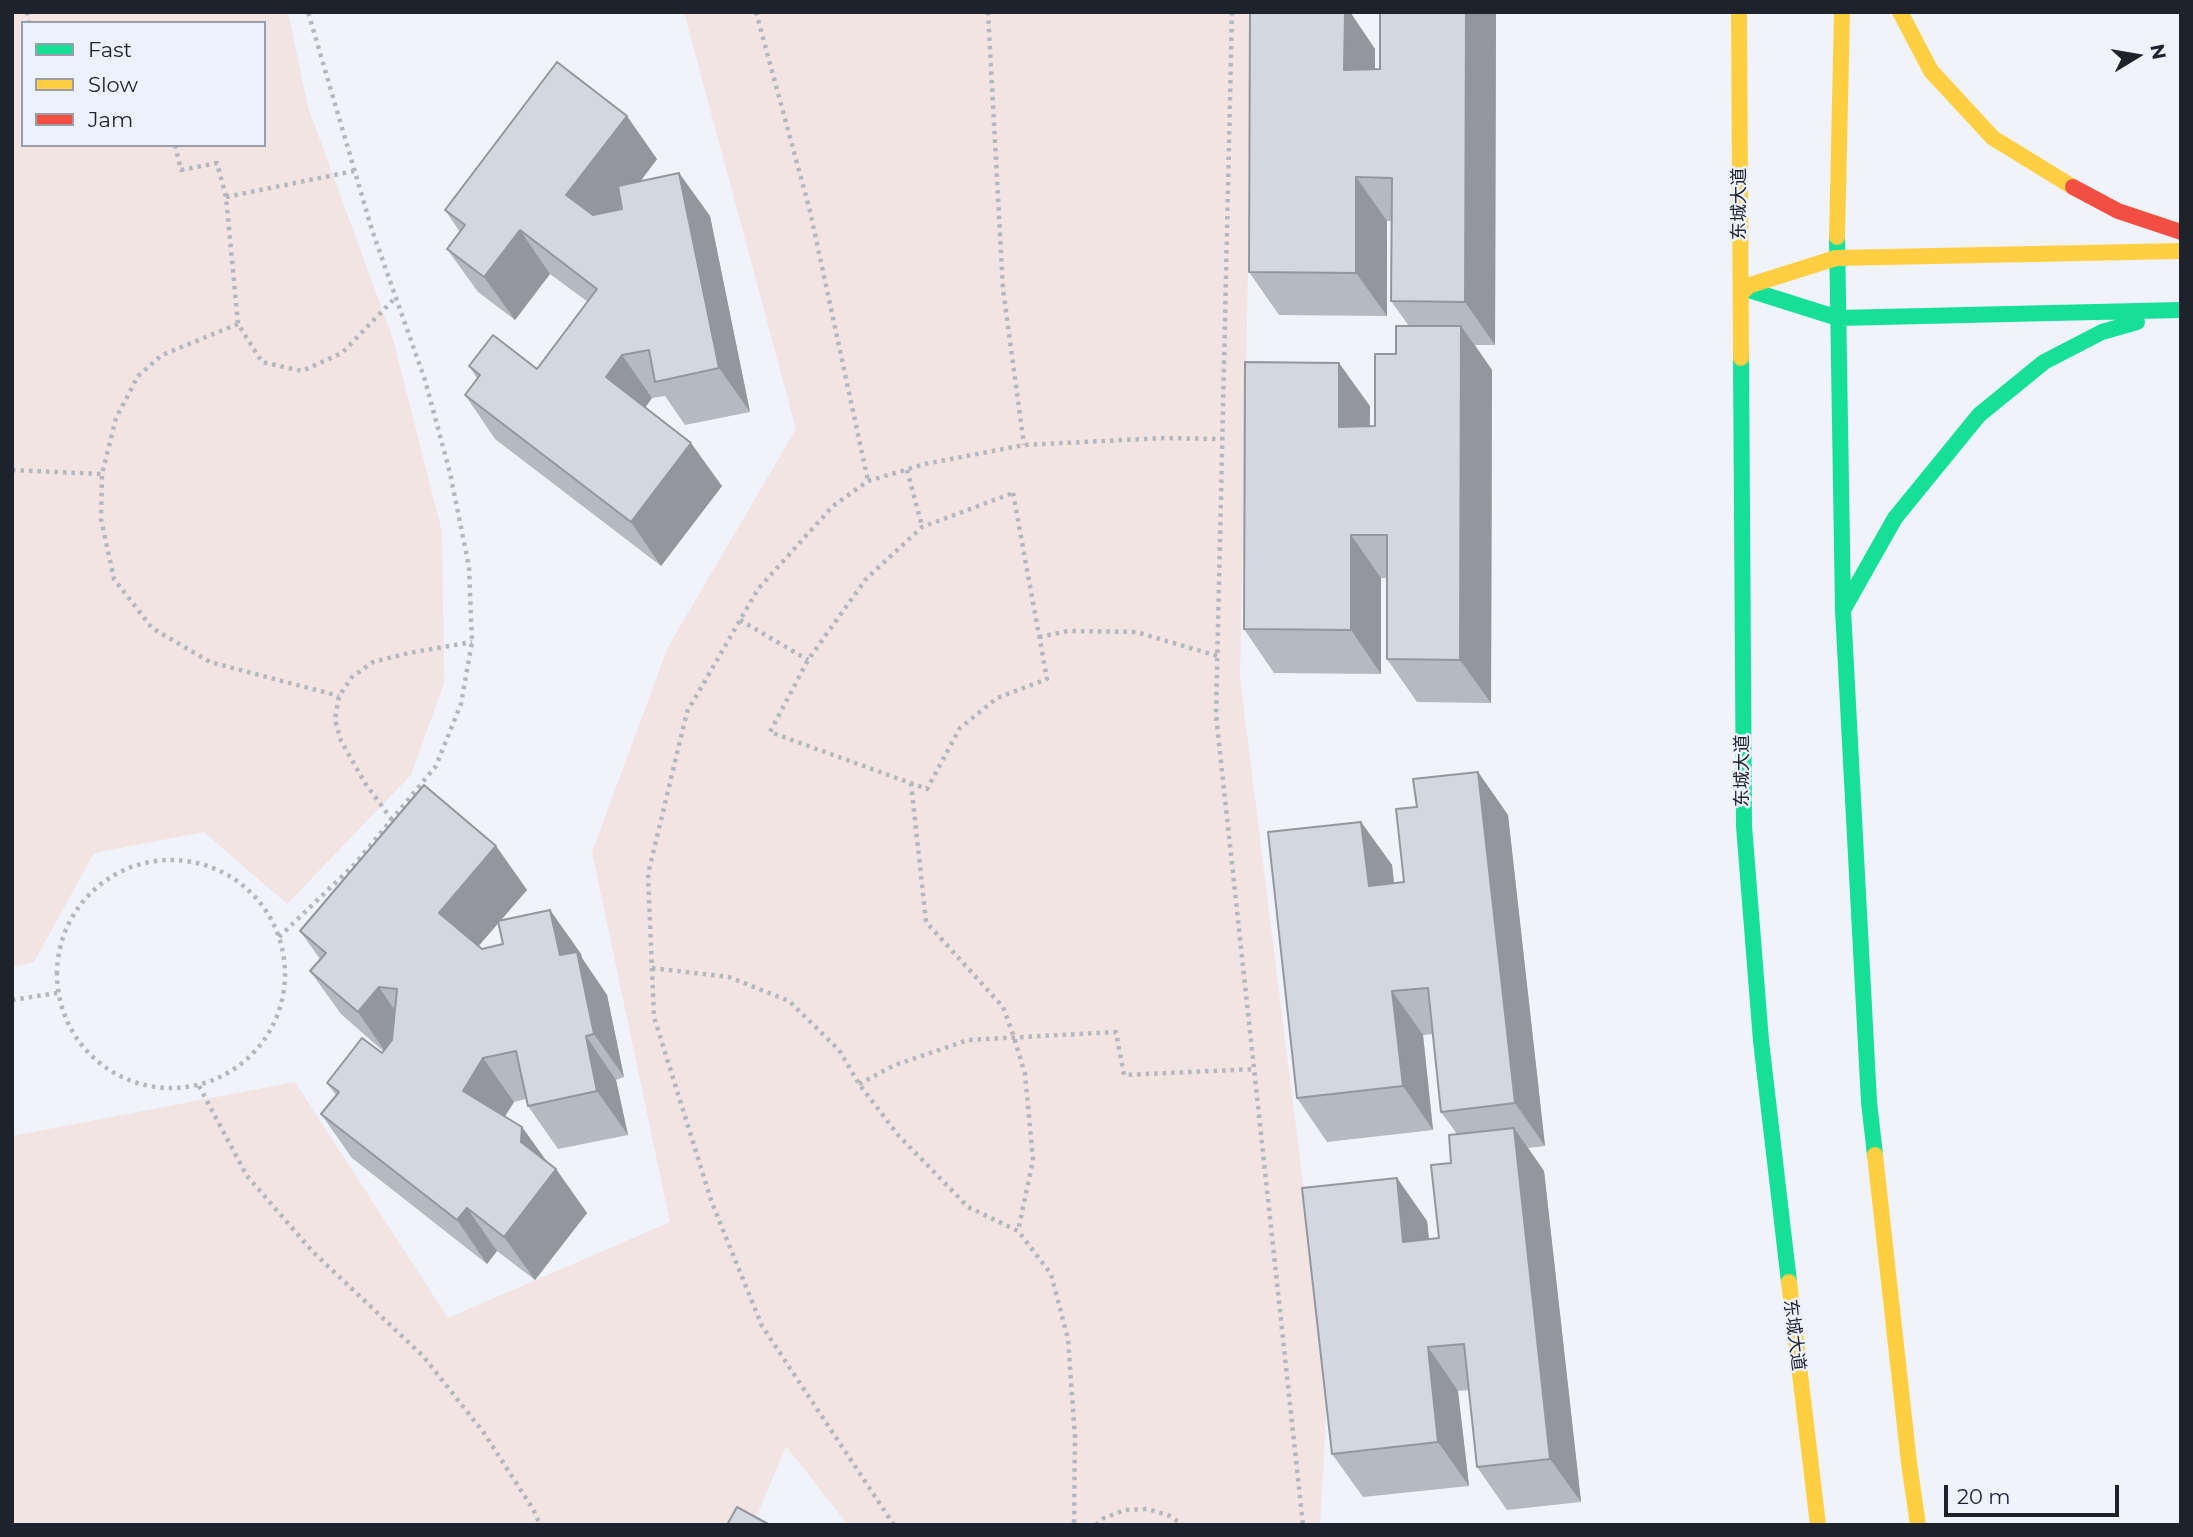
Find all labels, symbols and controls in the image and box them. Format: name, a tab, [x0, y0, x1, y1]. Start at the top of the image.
legend	[21, 21, 266, 147]
north arrow	[2102, 21, 2172, 91]
text: Fast	[88, 37, 132, 62]
text: N	[2145, 42, 2171, 62]
text: Slow	[88, 72, 138, 97]
text: Jam	[88, 107, 133, 132]
street label: 东城大道	[1729, 168, 1751, 240]
street label: 东城大道	[1732, 735, 1754, 807]
street label: 东城大道	[1779, 1298, 1809, 1372]
scale bar	[1948, 1470, 2123, 1514]
text: 20 m	[1957, 1484, 2011, 1509]

